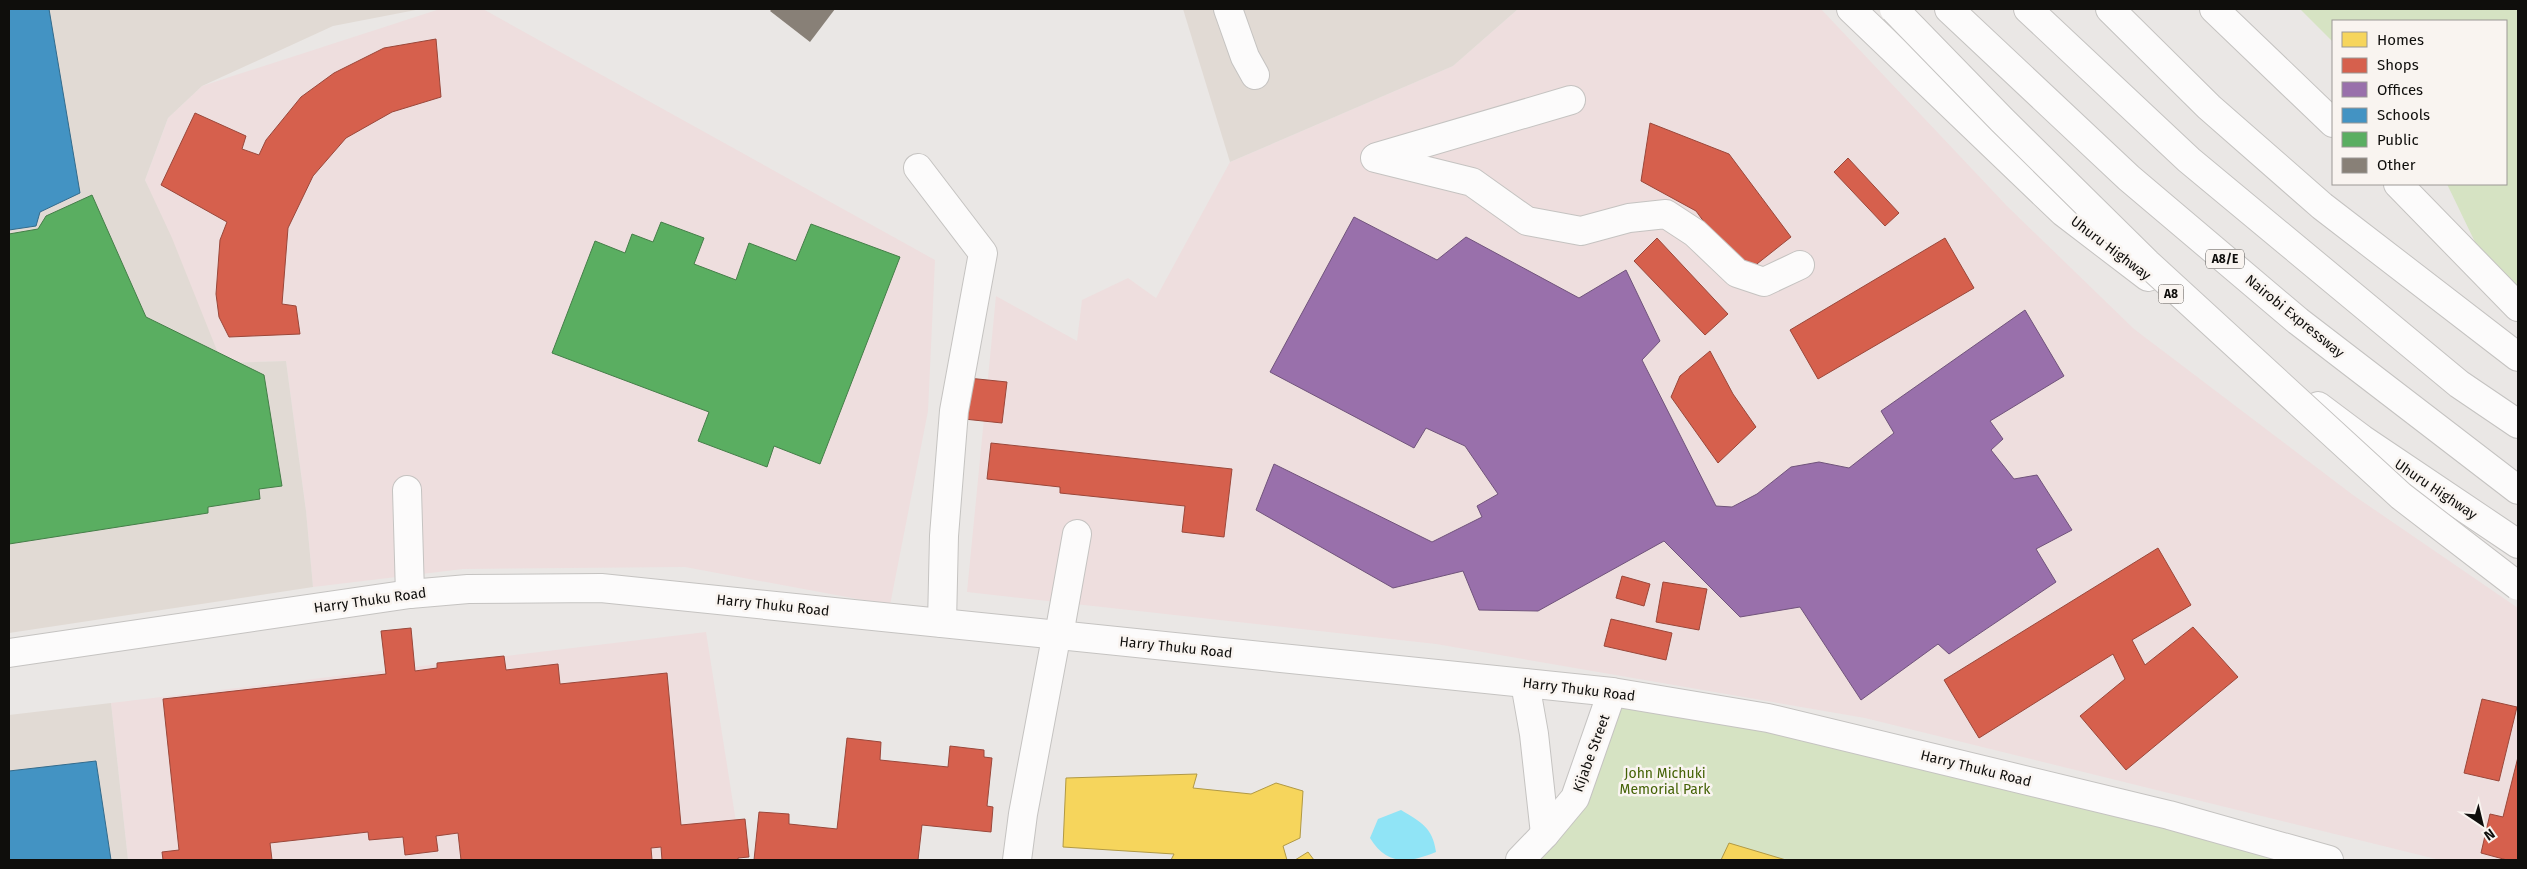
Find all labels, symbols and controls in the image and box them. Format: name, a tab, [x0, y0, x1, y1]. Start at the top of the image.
legend	[2332, 20, 2507, 185]
text: Homes	[2377, 31, 2424, 49]
text: Shops	[2377, 56, 2419, 74]
text: Offices	[2377, 81, 2423, 99]
text: Schools	[2377, 106, 2430, 124]
text: Public	[2377, 131, 2419, 149]
text: Other	[2377, 156, 2416, 174]
street label: Uhuru Highway	[2067, 213, 2154, 284]
road number: A8/E	[2206, 250, 2244, 268]
street label: Nairobi Expressway	[2242, 271, 2348, 362]
road number: A8	[2158, 284, 2184, 304]
street label: Uhuru Highway	[2391, 456, 2480, 523]
street label: Harry Thuku Road	[313, 584, 427, 617]
street label: Harry Thuku Road	[716, 591, 830, 620]
street label: Harry Thuku Road	[1119, 633, 1233, 662]
street label: Harry Thuku Road	[1522, 674, 1636, 705]
street label: Kijabe Street	[1570, 711, 1614, 794]
street label: Harry Thuku Road	[1919, 747, 2033, 790]
park label: John Michuki Memorial Park	[1620, 765, 1711, 798]
north arrow	[2457, 799, 2507, 849]
text: N	[2480, 825, 2498, 844]

